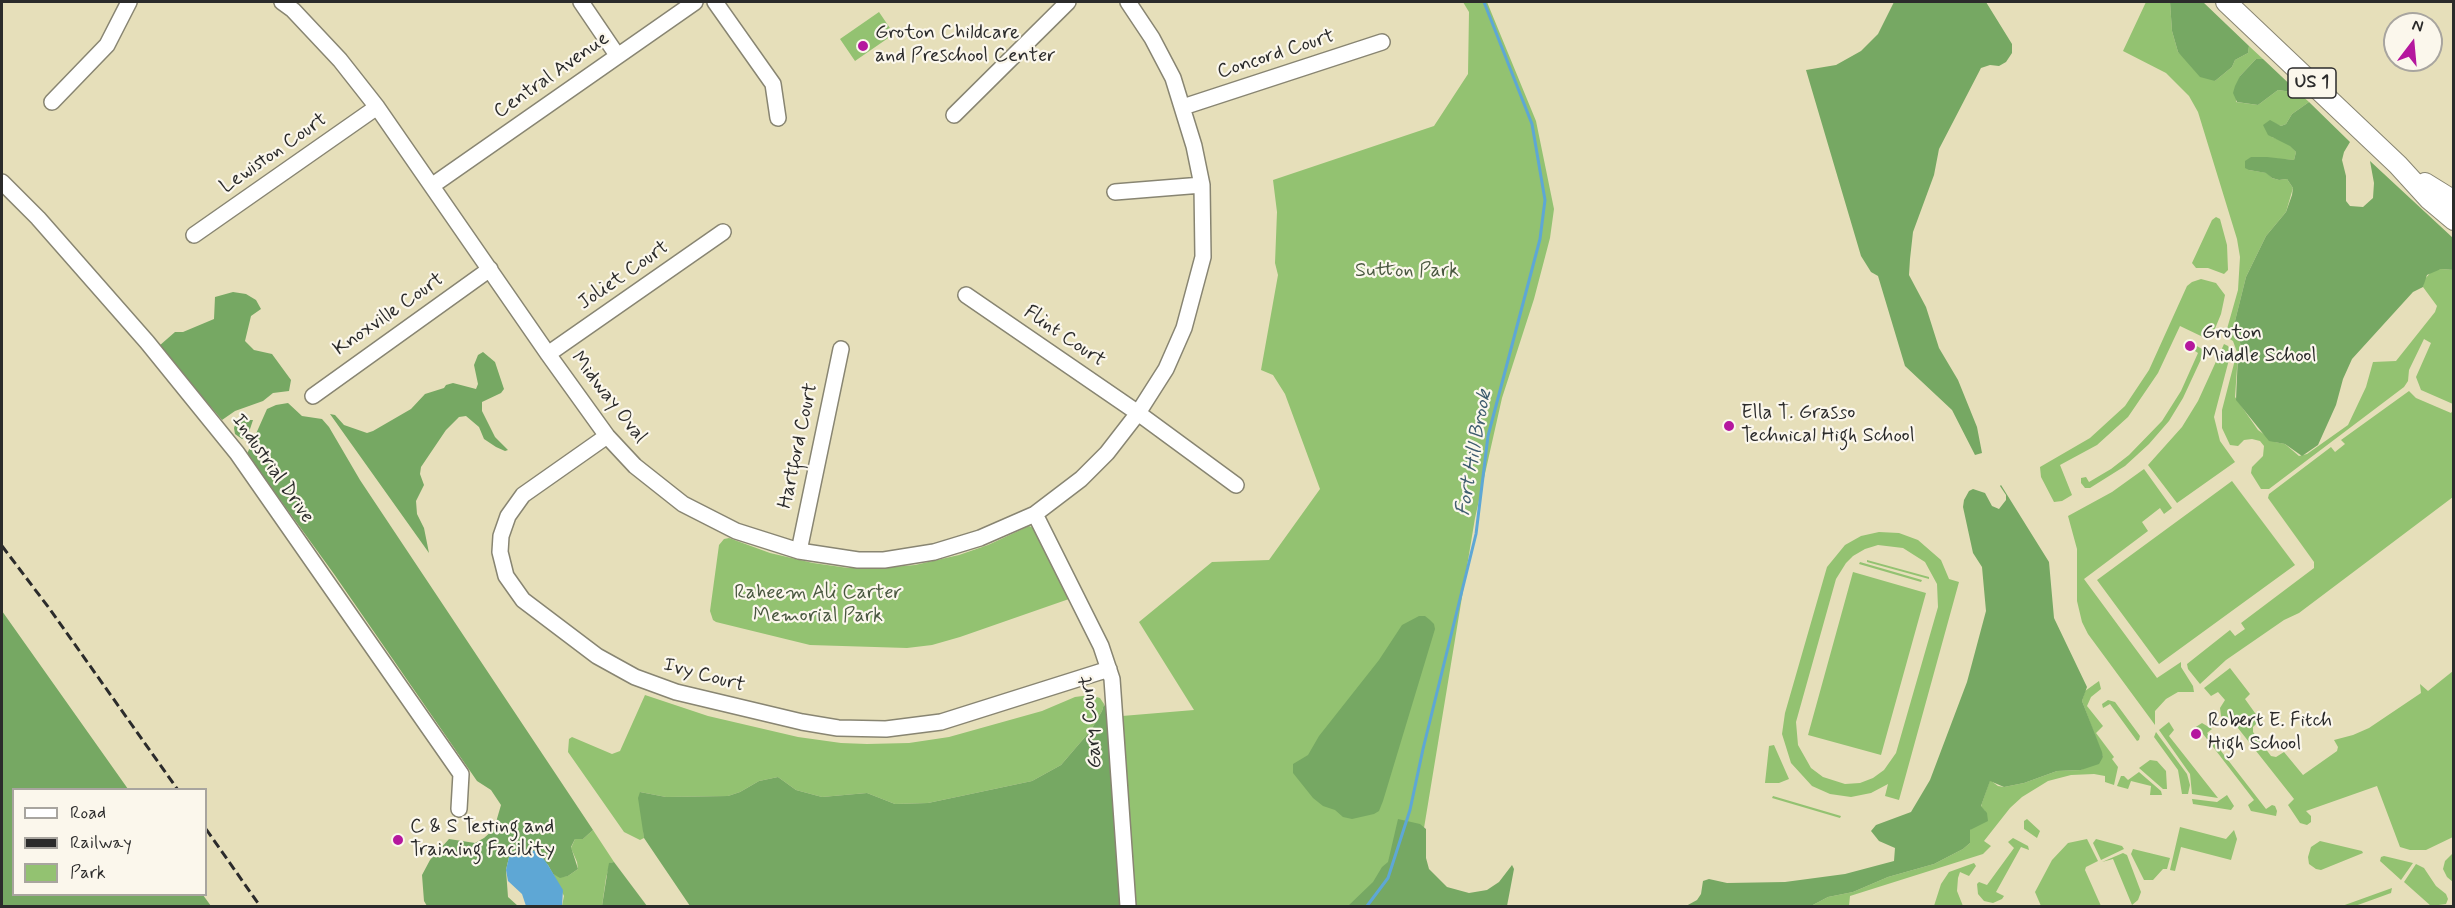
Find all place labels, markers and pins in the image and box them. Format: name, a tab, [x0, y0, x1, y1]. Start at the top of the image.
place label: Groton Childcare and Preschool Center	[875, 22, 1056, 69]
marker: Groton Childcare and Preschool Center	[856, 39, 870, 53]
place label: Groton Middle School	[2202, 322, 2316, 369]
marker: Groton Middle School	[2183, 339, 2197, 353]
place label: Ella T. Grasso Technical High School	[1741, 402, 1915, 449]
marker: Ella T. Grasso Technical High School	[1722, 419, 1736, 433]
place label: Robert E. Fitch High School	[2208, 710, 2332, 757]
marker: Robert E. Fitch High School	[2189, 727, 2203, 741]
place label: C & S Testing and Training Facility	[410, 816, 555, 863]
marker: C & S Testing and Training Facility	[391, 833, 405, 847]

